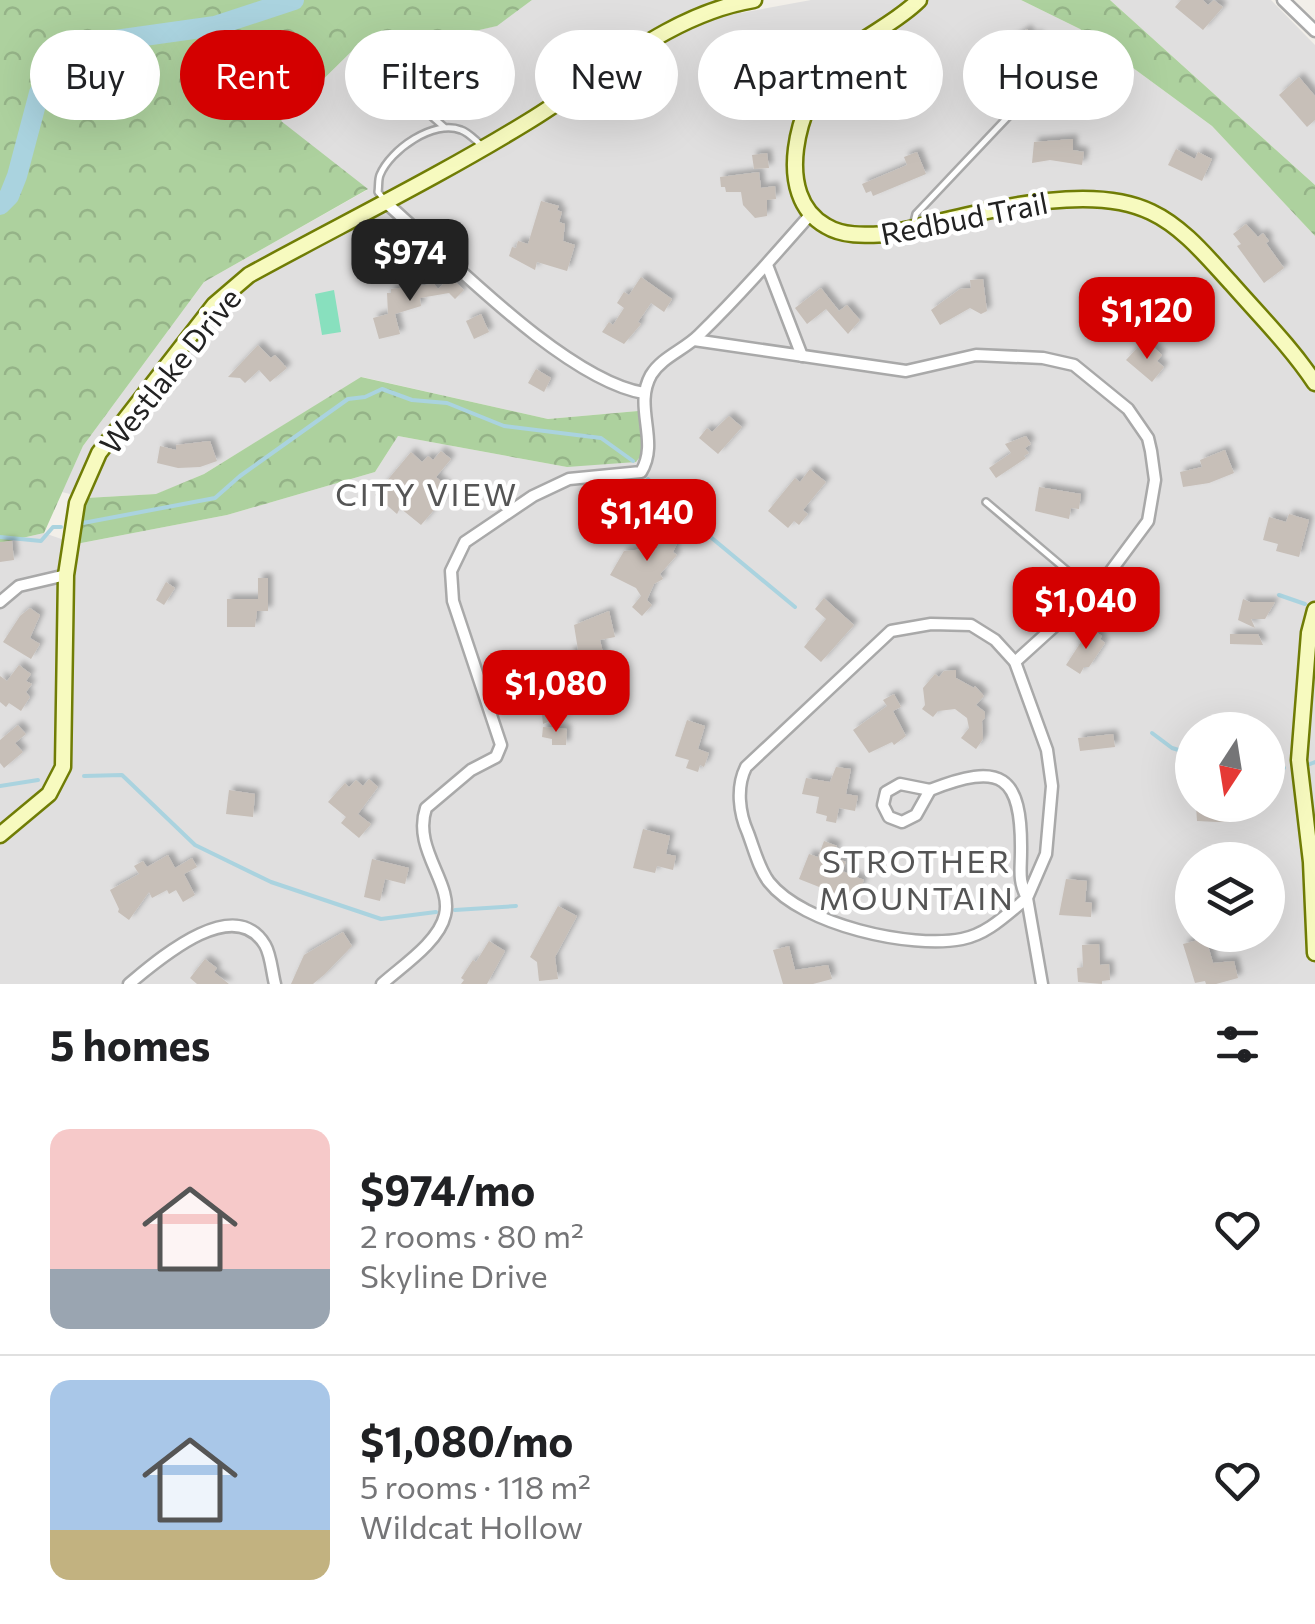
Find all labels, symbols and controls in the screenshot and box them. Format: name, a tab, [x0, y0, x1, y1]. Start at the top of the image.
chip: Buy	[30, 30, 160, 120]
chip: Rent	[180, 30, 325, 120]
chip: Filters	[345, 30, 515, 120]
chip: New	[535, 30, 678, 120]
chip: Apartment	[698, 30, 943, 120]
chip: House	[963, 30, 1134, 120]
street label: Redbud Trail	[877, 183, 1051, 251]
pin: $974	[351, 219, 469, 304]
text: $974	[373, 231, 447, 271]
pin: $1,120	[1066, 277, 1228, 362]
street label: Westlake Drive	[91, 279, 247, 461]
text: $1,120	[1101, 289, 1193, 329]
district label: CITY VIEW	[335, 473, 519, 513]
pin: $1,140	[566, 479, 728, 564]
text: $1,140	[600, 491, 694, 531]
pin: $1,040	[1005, 567, 1167, 652]
text: $1,040	[1035, 579, 1137, 619]
pin: $1,080	[475, 650, 637, 735]
text: $1,080	[505, 662, 607, 702]
north arrow	[1175, 712, 1285, 822]
map controls	[1175, 712, 1285, 952]
district label: STROTHER MOUNTAIN	[819, 840, 1015, 917]
button: layers	[1175, 842, 1285, 952]
icon: filters	[1210, 1017, 1265, 1072]
text: 5 homes	[50, 1018, 210, 1070]
text: $974/mo	[360, 1163, 535, 1215]
icon: home	[130, 1169, 250, 1289]
icon: heart	[1210, 1202, 1265, 1257]
text: 2 rooms · 80 m²	[360, 1215, 584, 1255]
text: Skyline Drive	[360, 1255, 548, 1295]
text: $1,080/mo	[360, 1414, 573, 1466]
icon: home	[130, 1420, 250, 1540]
icon: heart	[1210, 1453, 1265, 1508]
text: 5 rooms · 118 m²	[360, 1466, 591, 1506]
text: Wildcat Hollow	[360, 1506, 583, 1546]

